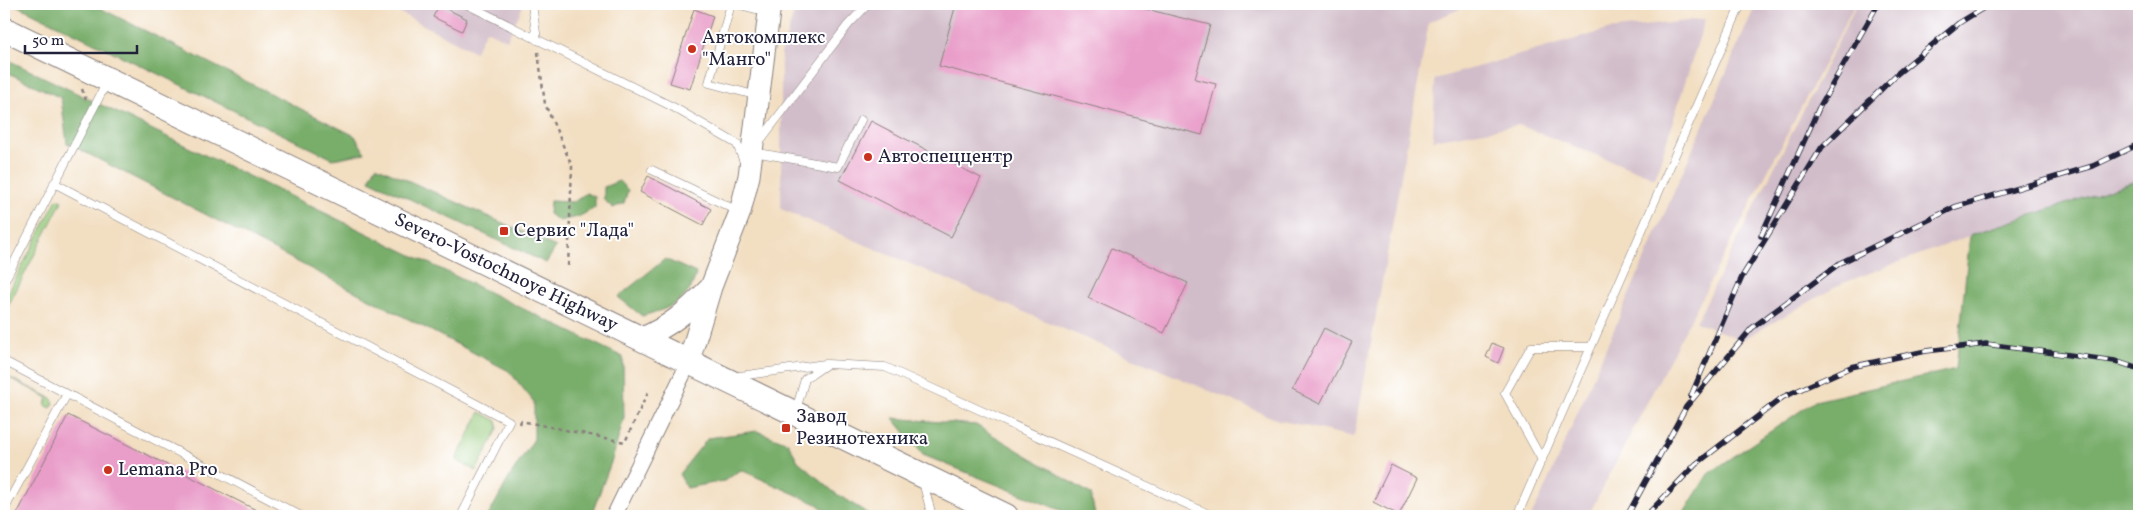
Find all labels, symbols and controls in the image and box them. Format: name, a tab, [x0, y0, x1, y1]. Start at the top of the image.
scale bar	[25, 22, 138, 54]
place label: Автокомплекс "Манго"	[702, 25, 825, 73]
text: 50 m	[32, 31, 64, 52]
marker: Автокомплекс "Манго"	[686, 43, 698, 55]
place label: Автоспеццентр	[878, 144, 1013, 170]
marker: Автоспеццентр	[862, 151, 874, 163]
street label: Severo-Vostochnoye Highway	[390, 207, 622, 338]
place label: Сервис "Лада"	[514, 218, 634, 244]
marker: Сервис "Лада"	[498, 225, 510, 237]
place label: Завод Резинотехника	[796, 404, 928, 452]
marker: Завод Резинотехника	[780, 422, 792, 434]
place label: Lemana Pro	[118, 457, 218, 483]
marker: Lemana Pro	[102, 464, 114, 476]

